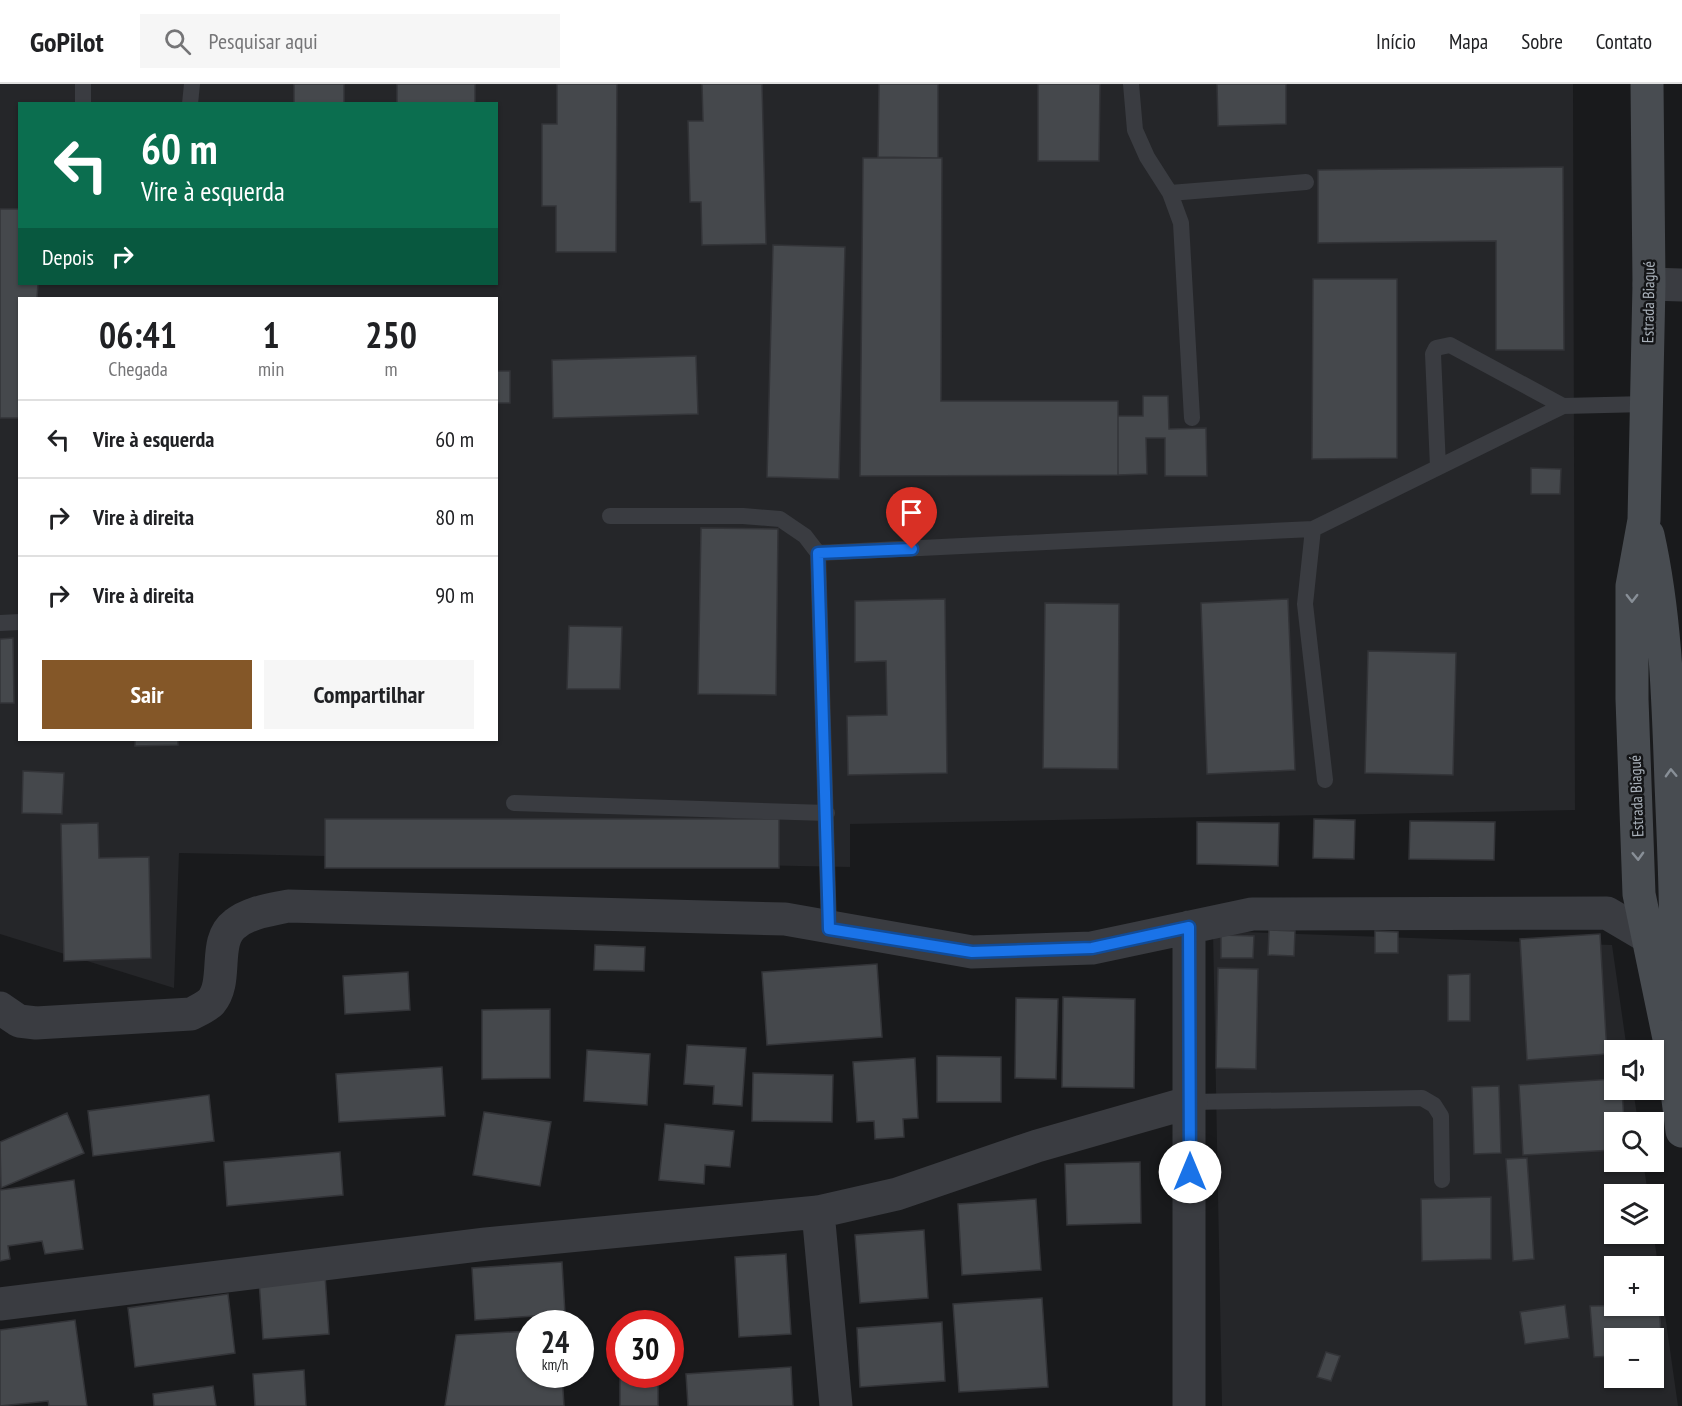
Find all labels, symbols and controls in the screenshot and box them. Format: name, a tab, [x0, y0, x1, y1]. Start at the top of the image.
search box	[140, 14, 560, 68]
text: GoPilot	[30, 23, 104, 60]
icon: search	[161, 25, 194, 58]
text: Pesquisar aqui	[209, 27, 318, 55]
text: Início	[1376, 28, 1416, 55]
text: Mapa	[1449, 28, 1488, 55]
text: Sobre	[1521, 28, 1563, 55]
text: Contato	[1596, 28, 1652, 55]
text: 60 m	[141, 121, 218, 176]
icon: left	[42, 126, 120, 204]
text: Vire à esquerda	[141, 174, 285, 208]
icon: right	[106, 240, 139, 273]
text: Depois	[42, 243, 94, 271]
street label: Estrada Biagué	[1637, 261, 1659, 343]
text: 06:41	[99, 311, 177, 358]
text: 1	[262, 311, 280, 358]
text: 250	[365, 311, 417, 358]
text: Chegada	[108, 356, 168, 382]
text: min	[258, 356, 284, 382]
text: m	[385, 356, 398, 382]
icon: left	[42, 423, 75, 456]
text: Vire à esquerda	[93, 425, 214, 453]
text: 60 m	[435, 425, 474, 453]
pin	[886, 487, 937, 549]
icon: arrive	[895, 496, 928, 529]
icon: right	[42, 501, 75, 534]
text: Vire à direita	[93, 503, 194, 531]
text: 80 m	[435, 503, 474, 531]
icon: right	[42, 579, 75, 612]
text: Vire à direita	[93, 581, 194, 609]
text: 90 m	[435, 581, 474, 609]
one-way arrow	[1626, 594, 1638, 603]
button: Sair	[42, 660, 252, 729]
button: Compartilhar	[264, 660, 474, 729]
street label: Estrada Biagué	[1625, 755, 1647, 837]
one-way arrow	[1664, 768, 1677, 777]
one-way arrow	[1632, 852, 1644, 861]
map controls	[1604, 1040, 1664, 1388]
button: sound	[1604, 1040, 1664, 1100]
button: search	[1604, 1112, 1664, 1172]
position arrow	[1158, 1140, 1222, 1204]
button: layers	[1604, 1184, 1664, 1244]
button: +	[1604, 1256, 1664, 1316]
speed limit sign: 30	[606, 1310, 684, 1388]
text: 24	[541, 1322, 569, 1361]
button: −	[1604, 1328, 1664, 1388]
text: km/h	[542, 1355, 568, 1374]

